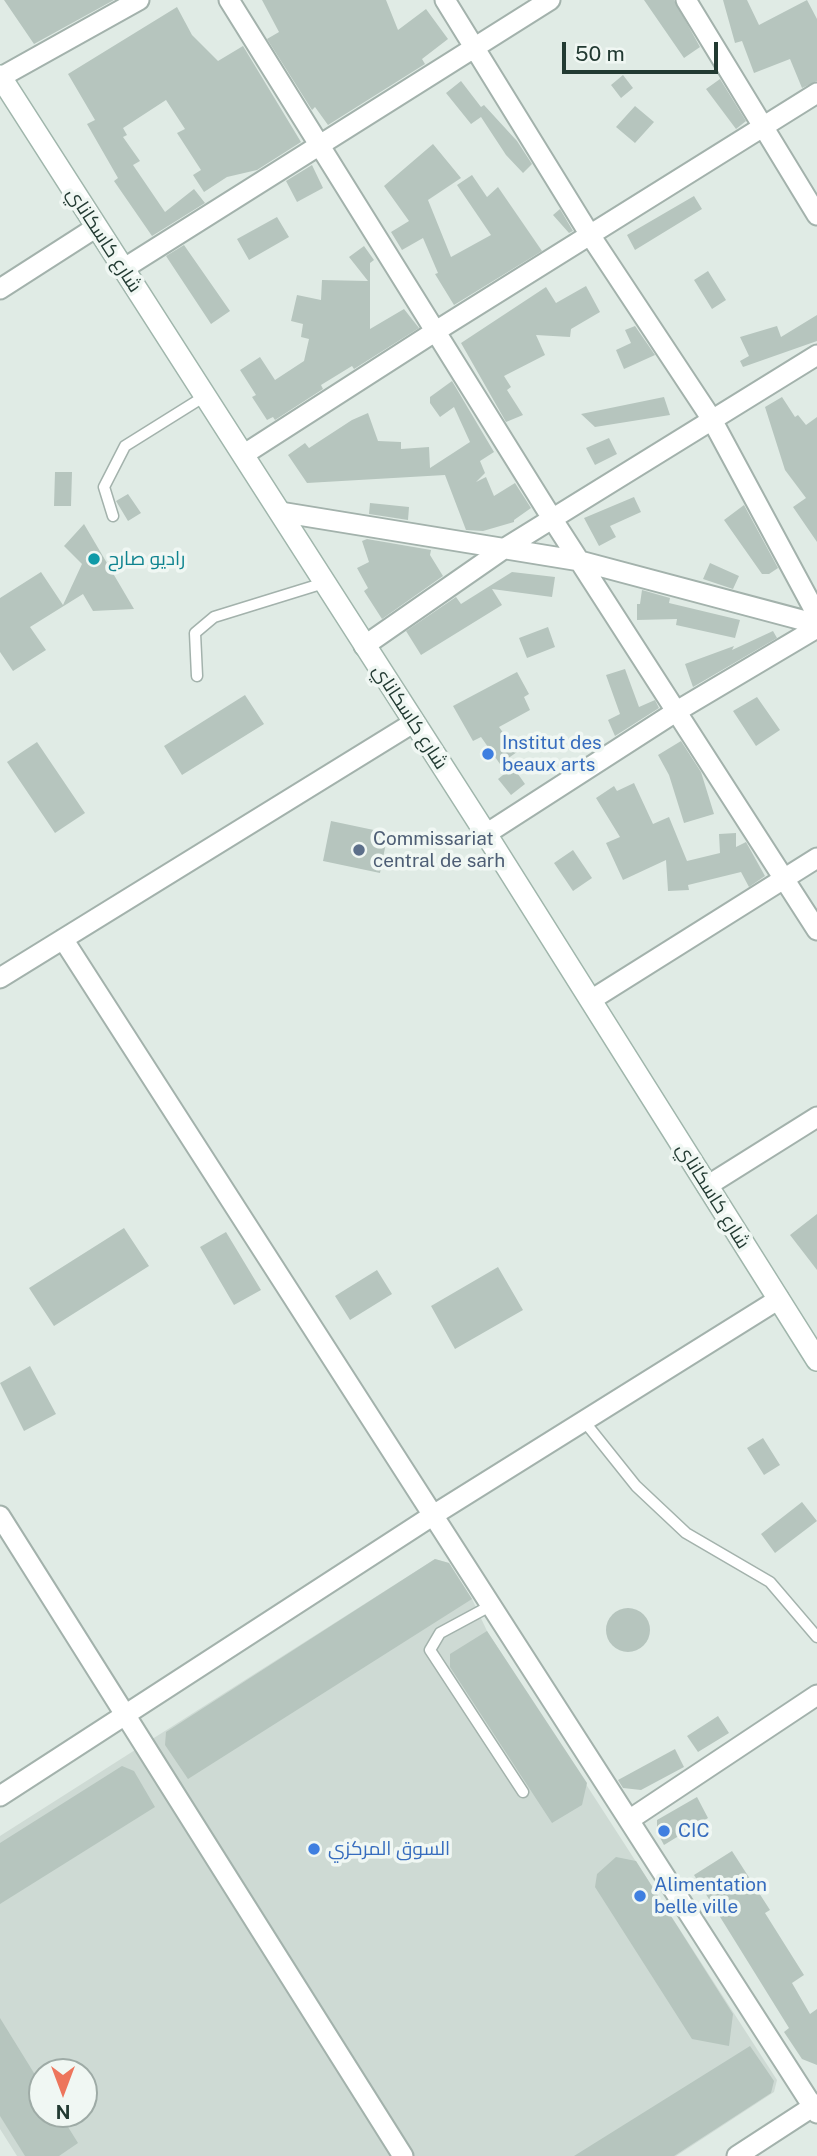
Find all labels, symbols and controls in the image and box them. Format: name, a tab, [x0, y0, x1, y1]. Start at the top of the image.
scale bar	[565, 28, 721, 72]
text: 50 m	[575, 41, 625, 66]
street label: شارع كاسكاناي	[62, 183, 146, 297]
place label: راديو صارح	[108, 548, 185, 570]
marker: راديو صارح	[86, 551, 102, 567]
street label: شارع كاسكاناي	[368, 660, 452, 774]
place label: Institut des beaux arts	[502, 732, 602, 776]
marker: Institut des beaux arts	[480, 746, 496, 762]
place label: Commissariat central de sarh	[373, 828, 505, 872]
marker: Commissariat central de sarh	[351, 842, 367, 858]
street label: شارع كاسكاناي	[671, 1139, 755, 1253]
place label: CIC	[678, 1820, 710, 1842]
marker: CIC	[656, 1823, 672, 1839]
place label: السوق المركزي	[328, 1838, 450, 1860]
marker: السوق المركزي	[306, 1841, 322, 1857]
place label: Alimentation belle ville	[654, 1874, 767, 1918]
marker: Alimentation belle ville	[632, 1888, 648, 1904]
north arrow	[28, 2058, 98, 2128]
text: N	[56, 2101, 70, 2123]

